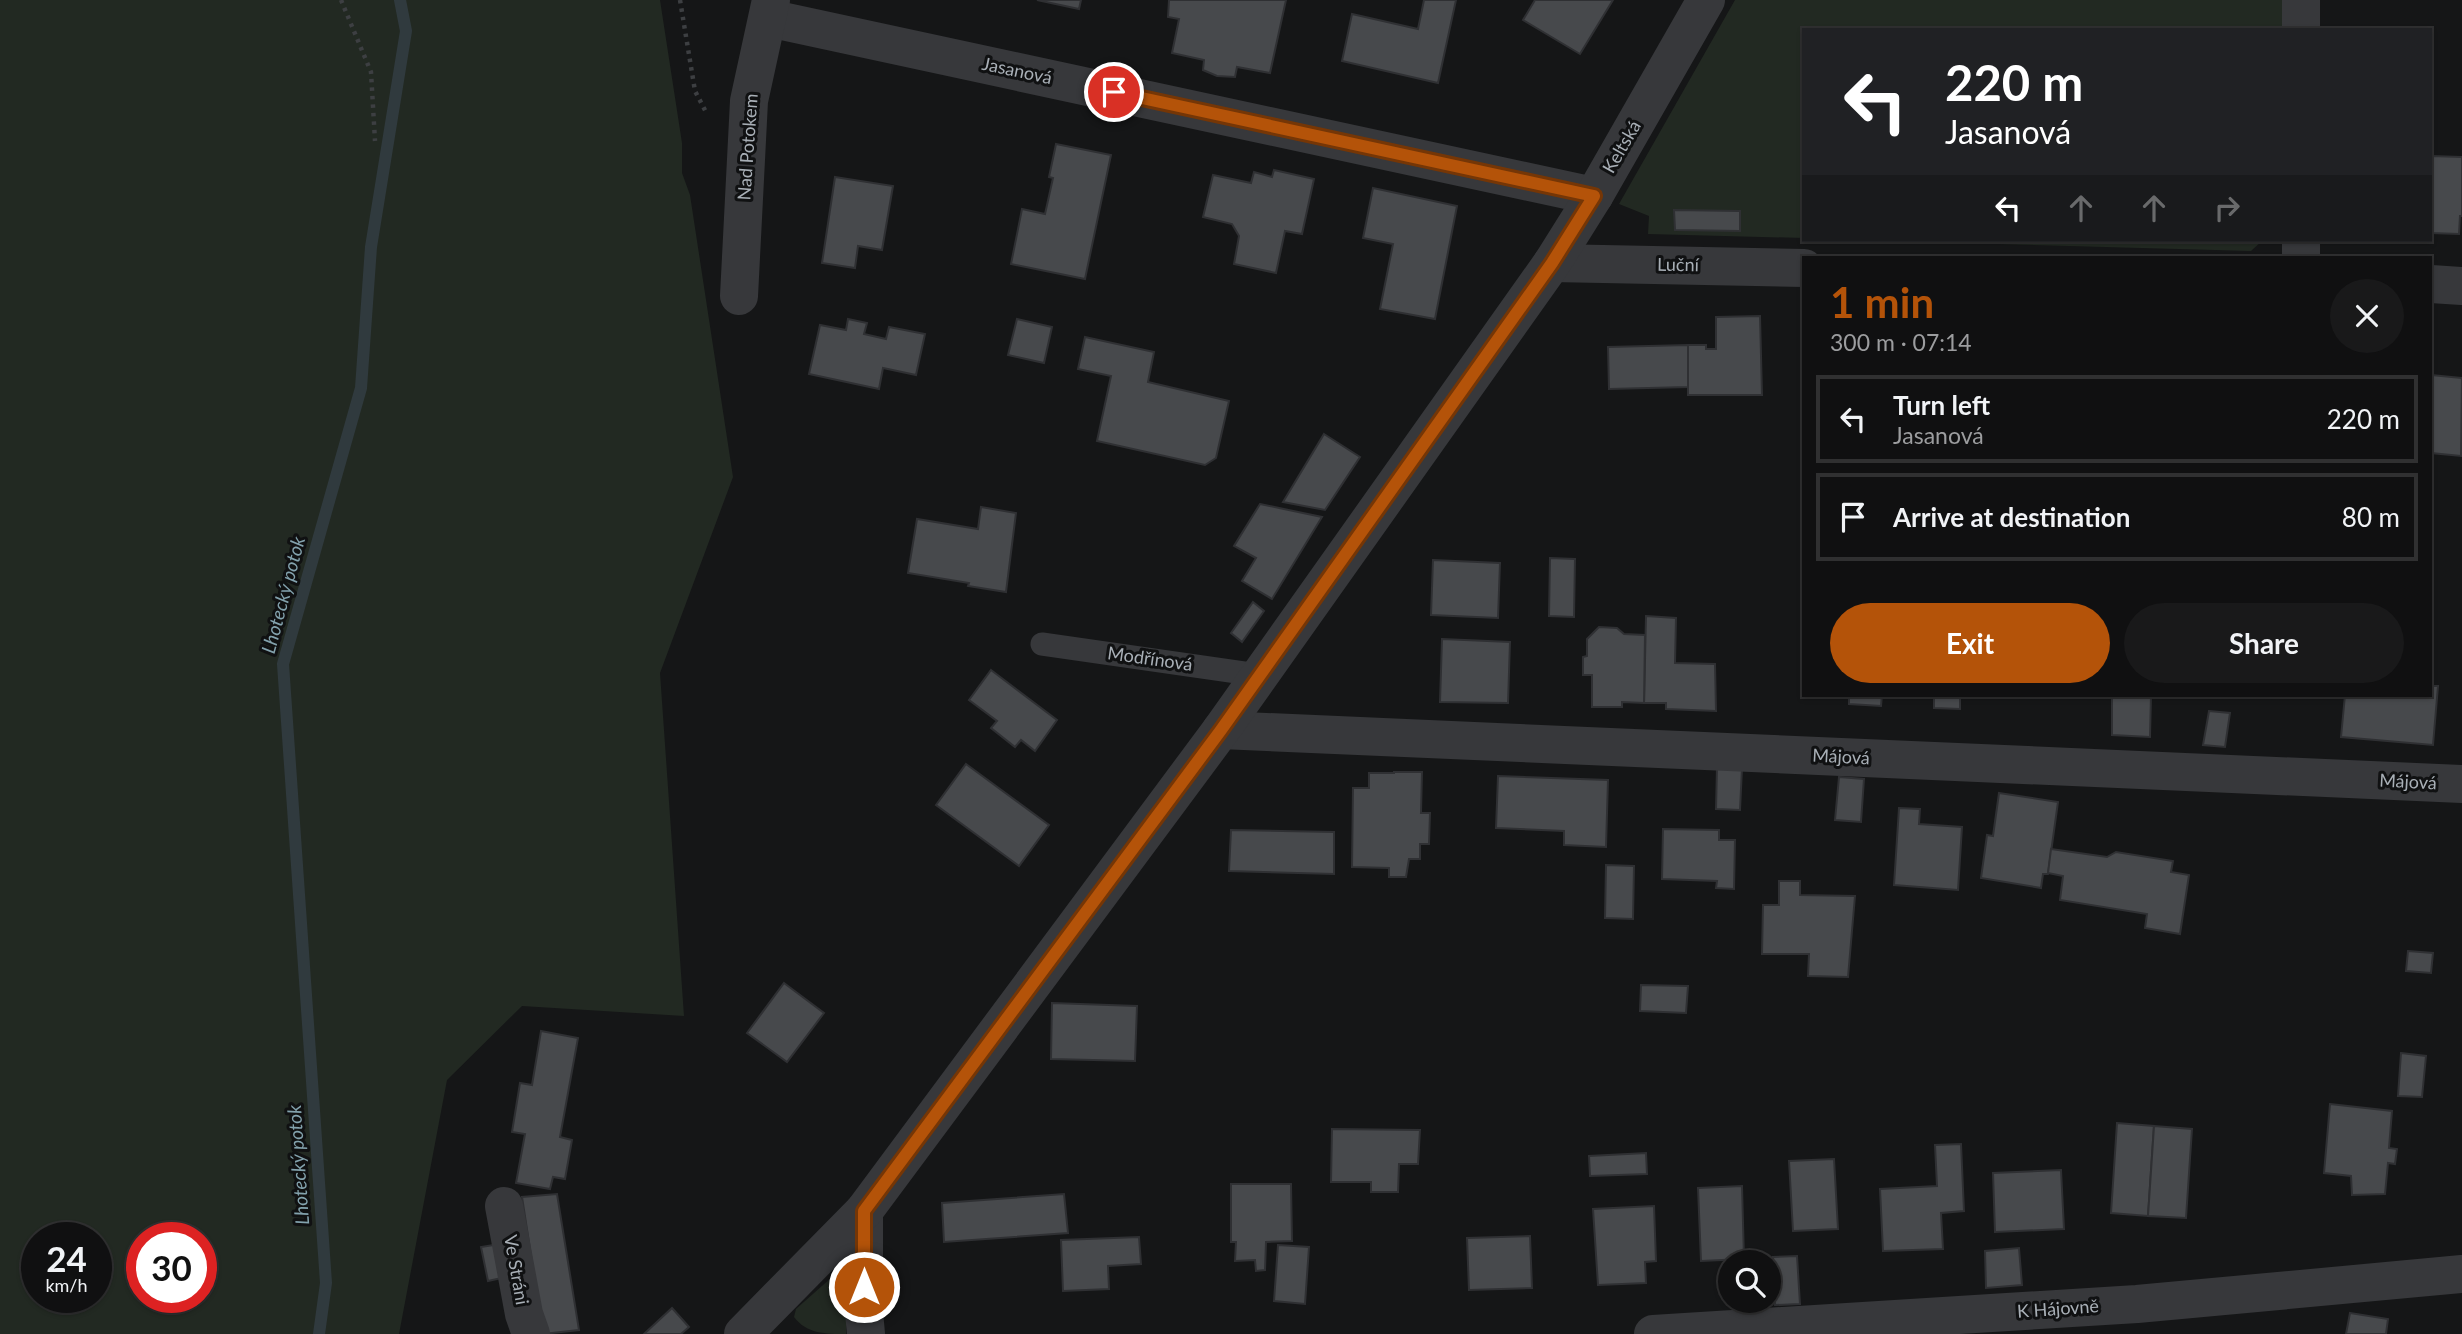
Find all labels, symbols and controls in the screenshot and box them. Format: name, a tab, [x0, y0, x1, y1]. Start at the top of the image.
street label: Jasanová	[980, 52, 1054, 88]
text: 220 m	[1945, 53, 2083, 111]
icon: left	[1830, 56, 1921, 147]
pin	[1084, 62, 1144, 122]
icon: arrive	[1095, 73, 1133, 111]
street label: Nad Potokem	[732, 93, 762, 201]
text: Jasanová	[1945, 112, 2071, 151]
street label: Keltská	[1597, 116, 1645, 177]
icon: left	[1989, 189, 2027, 227]
icon: ahead	[2062, 189, 2100, 227]
icon: ahead	[2135, 189, 2173, 227]
icon: right	[2208, 189, 2246, 227]
street label: Luční	[1657, 253, 1700, 275]
text: 1 min	[1830, 277, 1934, 327]
button: close	[2330, 279, 2404, 353]
text: 300 m · 07:14	[1830, 328, 1972, 356]
text: Turn left	[1893, 389, 1990, 421]
icon: left	[1834, 400, 1872, 438]
text: 220 m	[2327, 403, 2400, 435]
text: Jasanová	[1893, 421, 1984, 449]
icon: arrive	[1834, 498, 1872, 536]
text: Arrive at destination	[1893, 501, 2130, 533]
text: 80 m	[2342, 501, 2400, 533]
water label: Lhotecký potok	[256, 533, 309, 656]
button: Exit	[1830, 603, 2110, 683]
button: Share	[2124, 603, 2404, 683]
street label: Modřínová	[1106, 641, 1194, 675]
street label: Májová	[1812, 744, 1870, 768]
street label: Májová	[2379, 769, 2437, 793]
water label: Lhotecký potok	[282, 1103, 313, 1226]
speed limit sign: 30	[126, 1222, 217, 1313]
street label: Ve Stráni	[500, 1233, 534, 1306]
text: 24	[46, 1237, 87, 1279]
position arrow	[827, 1250, 901, 1324]
map controls	[1718, 1250, 1781, 1313]
button: search	[1718, 1250, 1781, 1313]
text: km/h	[45, 1274, 88, 1296]
street label: K Hájovně	[2016, 1294, 2100, 1322]

